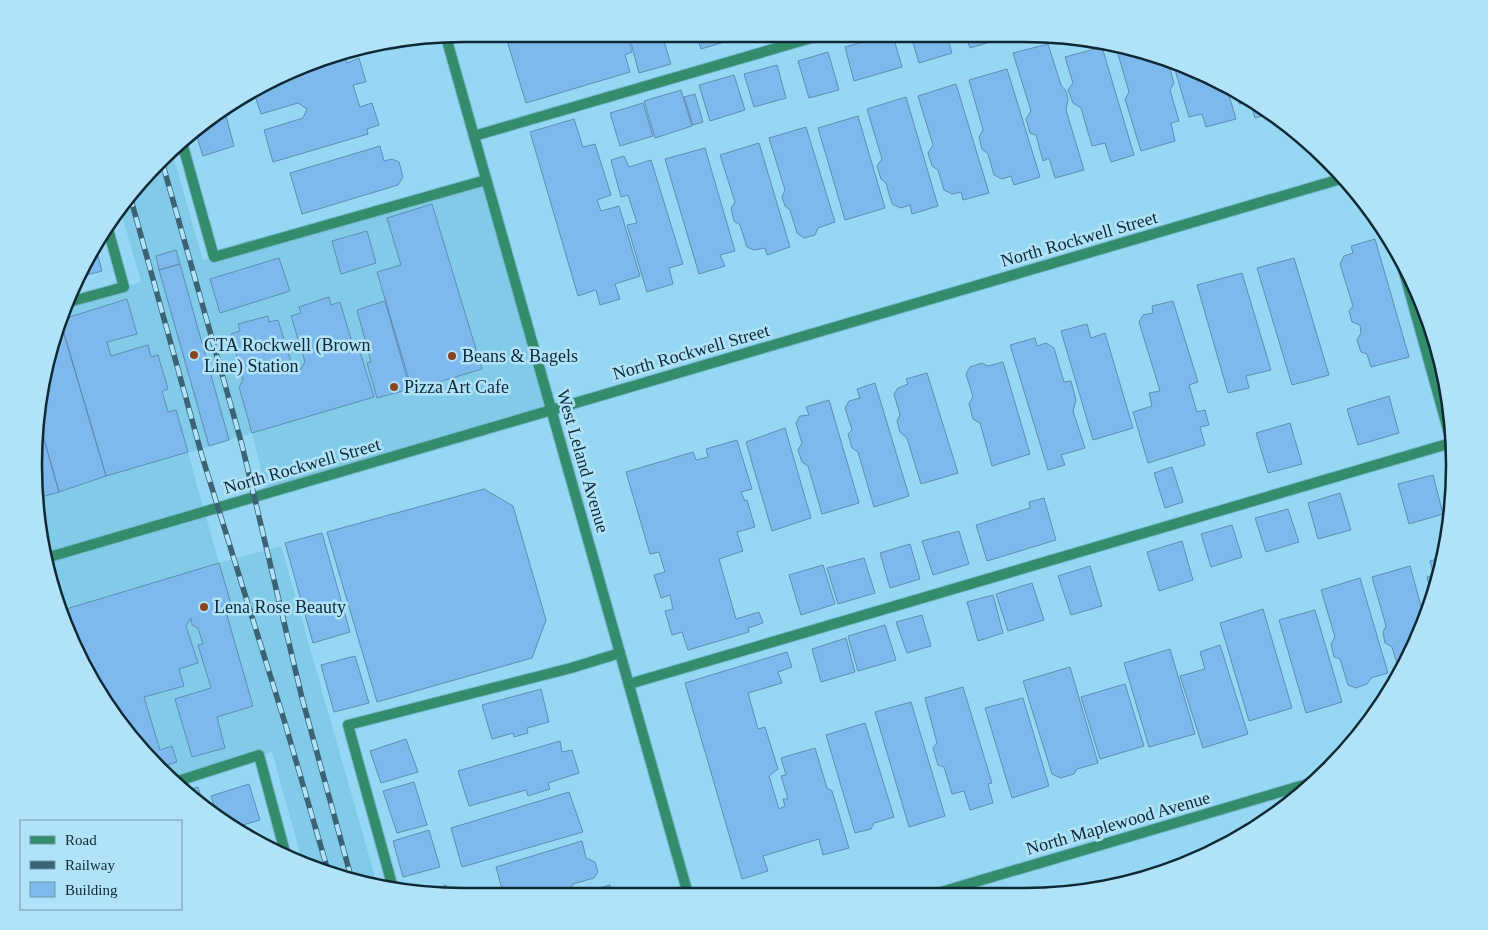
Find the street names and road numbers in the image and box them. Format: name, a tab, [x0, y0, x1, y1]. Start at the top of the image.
street label: North Rockwell Street	[998, 207, 1160, 271]
street label: North Rockwell Street	[610, 320, 772, 384]
street label: West Leland Avenue	[553, 387, 613, 535]
street label: North Rockwell Street	[221, 434, 383, 498]
street label: North Maplewood Avenue	[1024, 787, 1212, 859]

